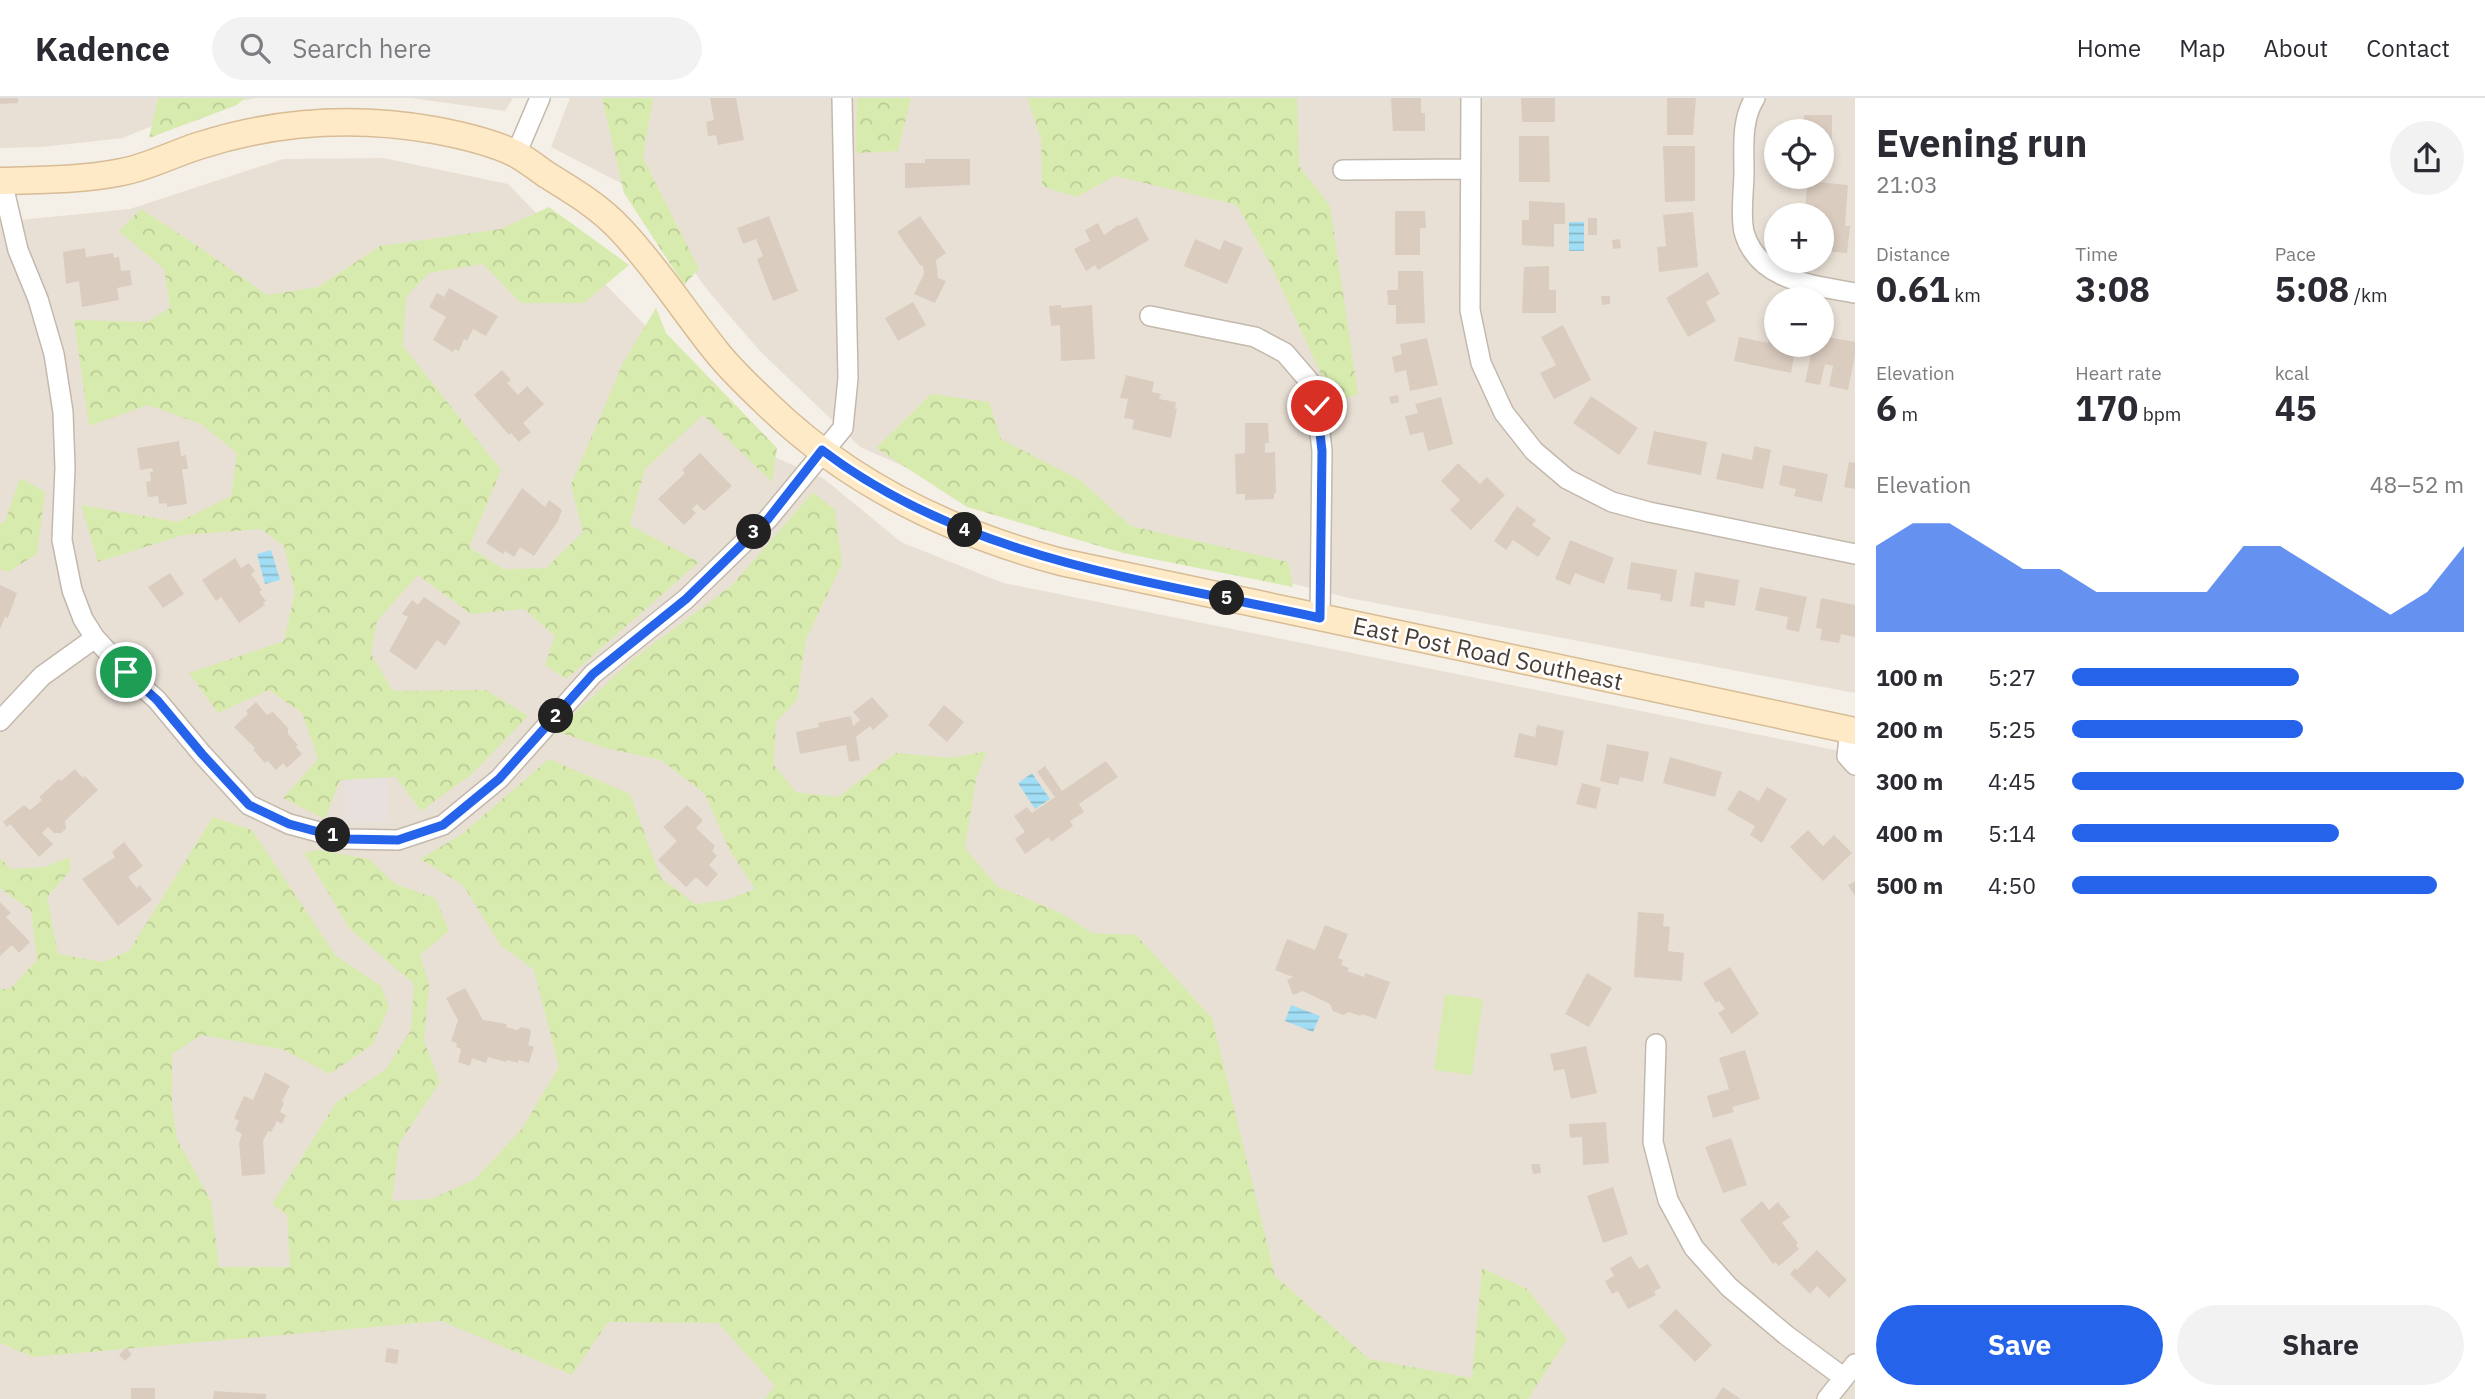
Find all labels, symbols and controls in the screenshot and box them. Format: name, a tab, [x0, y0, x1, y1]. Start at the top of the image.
search box	[212, 17, 702, 80]
text: Kadence	[35, 27, 170, 70]
icon: search	[236, 29, 274, 67]
text: Search here	[292, 31, 432, 65]
text: Home	[2077, 32, 2141, 64]
text: Map	[2179, 32, 2225, 64]
text: About	[2263, 32, 2328, 64]
text: Contact	[2366, 32, 2450, 64]
text: Evening run	[1876, 118, 2087, 167]
map controls	[1764, 119, 1834, 357]
button: locate	[1764, 119, 1834, 189]
button: share	[2390, 121, 2464, 195]
text: 21:03	[1876, 169, 1938, 199]
button: +	[1764, 203, 1834, 273]
text: Distance	[1876, 242, 1950, 266]
text: Time	[2075, 242, 2118, 266]
text: Pace	[2275, 242, 2316, 266]
text: 0.61	[1876, 266, 1950, 312]
text: 3:08	[2075, 266, 2150, 312]
text: 5:08	[2275, 266, 2349, 312]
text: km	[1950, 283, 1981, 307]
text: /km	[2349, 283, 2388, 307]
button: −	[1764, 287, 1834, 357]
text: Elevation	[1876, 361, 1955, 385]
text: Heart rate	[2075, 361, 2162, 385]
text: kcal	[2275, 361, 2309, 385]
pin	[1287, 376, 1347, 436]
text: 6	[1876, 385, 1897, 431]
text: 170	[2075, 385, 2138, 431]
text: 45	[2275, 385, 2317, 431]
icon: check	[1298, 387, 1336, 425]
text: m	[1897, 402, 1918, 426]
text: bpm	[2138, 402, 2181, 426]
text: Elevation	[1876, 469, 1971, 499]
text: 48–52 m	[2370, 469, 2464, 499]
pin: 4	[948, 512, 982, 548]
pin: 3	[736, 514, 772, 550]
text: 4	[959, 517, 970, 541]
text: 3	[748, 519, 759, 543]
pin: 5	[1210, 580, 1244, 616]
text: 5	[1221, 585, 1232, 609]
street label: East Post Road Southeast	[1350, 609, 1626, 697]
pin	[96, 642, 156, 702]
icon: arrive	[107, 653, 145, 691]
text: 100 m	[1876, 662, 1943, 692]
text: 5:27	[1988, 662, 2036, 692]
pin: 2	[538, 698, 574, 734]
text: 2	[550, 703, 561, 727]
text: 200 m	[1876, 714, 1943, 744]
text: 5:25	[1988, 714, 2036, 744]
text: 300 m	[1876, 766, 1943, 796]
text: 4:45	[1988, 766, 2036, 796]
pin: 1	[316, 818, 350, 852]
text: 400 m	[1876, 818, 1943, 848]
text: 5:14	[1988, 818, 2036, 848]
text: 1	[327, 822, 338, 846]
text: 500 m	[1876, 870, 1943, 900]
text: 4:50	[1988, 870, 2036, 900]
button: Save	[1876, 1305, 2163, 1385]
button: Share	[2177, 1305, 2464, 1385]

